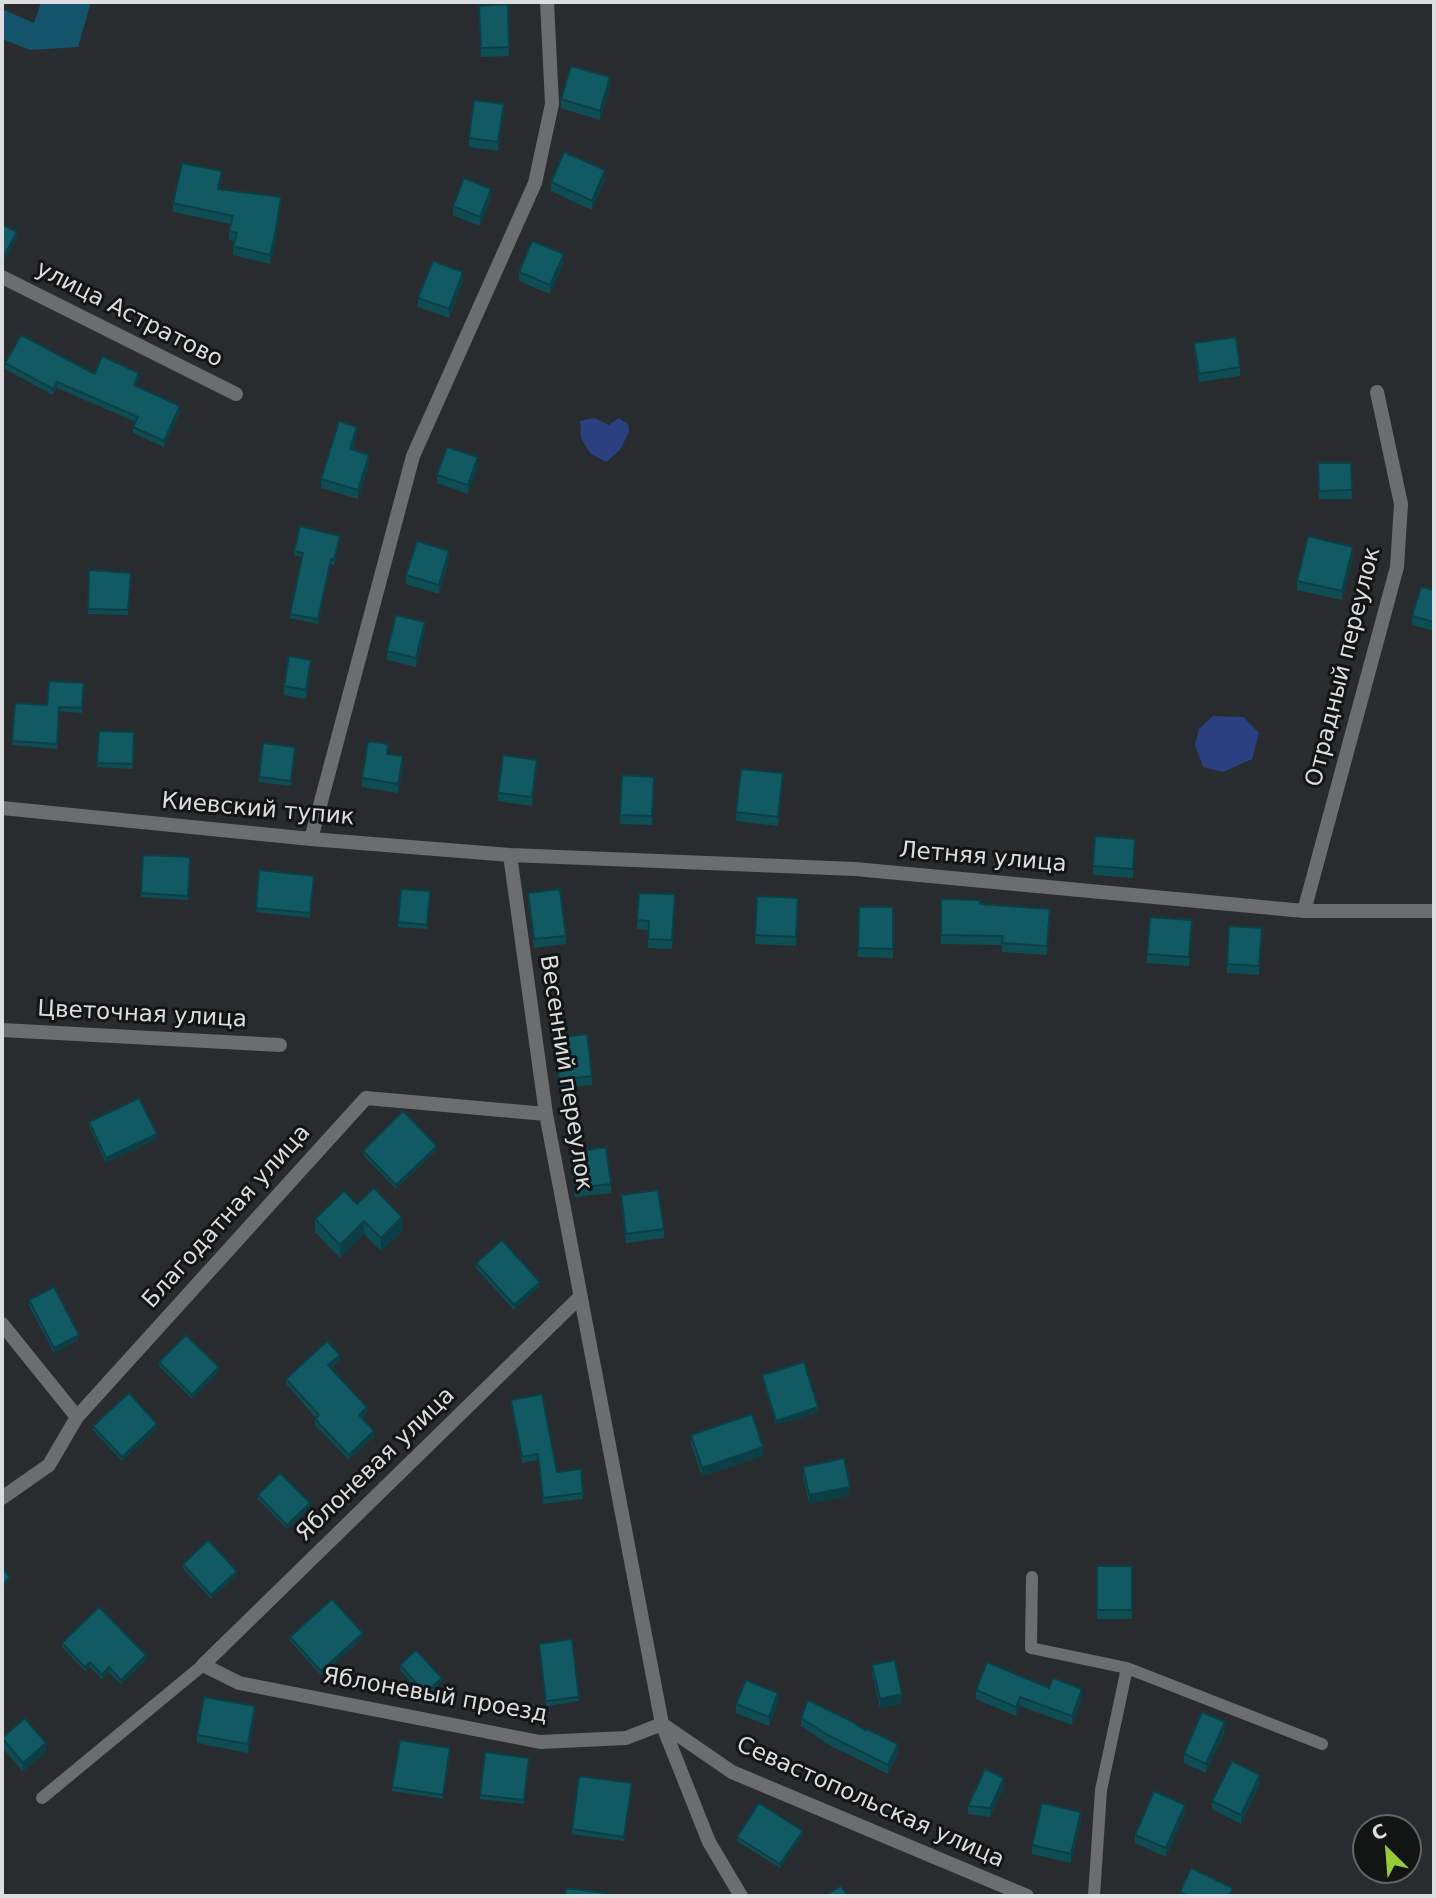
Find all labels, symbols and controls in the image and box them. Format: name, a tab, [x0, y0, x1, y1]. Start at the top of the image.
street label: улица Астратово	[31, 256, 227, 374]
street label: Отрадный переулок	[1301, 544, 1387, 790]
street label: Киевский тупик	[160, 788, 356, 832]
street label: Летняя улица	[898, 837, 1068, 879]
street label: Весенний переулок	[533, 953, 597, 1193]
street label: Цветочная улица	[36, 996, 248, 1034]
street label: Благодатная улица	[137, 1120, 317, 1314]
street label: Яблоневая улица	[291, 1382, 461, 1548]
street label: Яблоневый проезд	[320, 1663, 550, 1729]
street label: Севастопольская улица	[732, 1731, 1008, 1875]
north arrow	[1352, 1814, 1422, 1884]
text: С	[1368, 1819, 1390, 1845]

